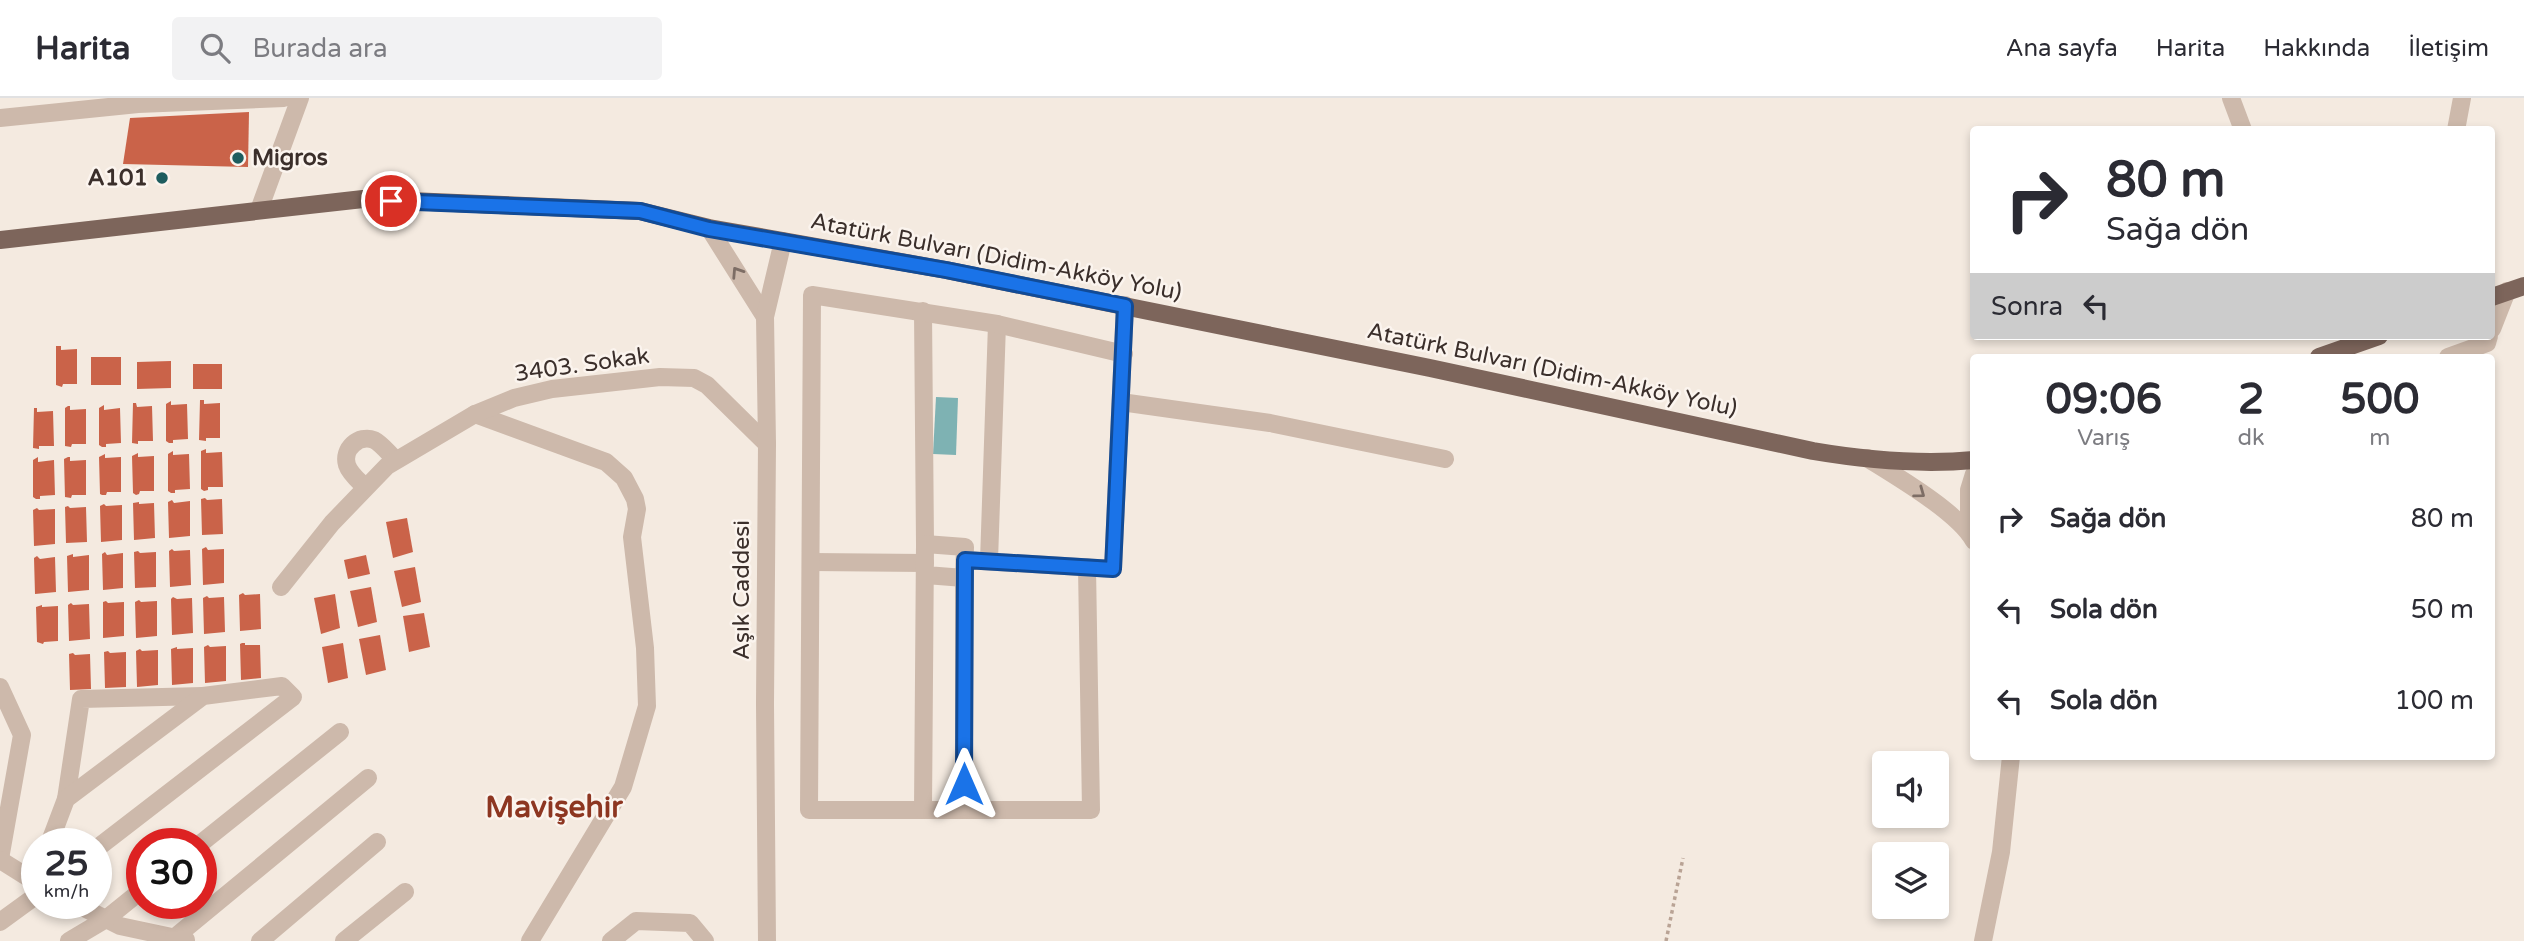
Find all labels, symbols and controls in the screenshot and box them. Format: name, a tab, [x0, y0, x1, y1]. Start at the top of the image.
search box	[172, 17, 662, 80]
text: Harita	[35, 29, 130, 68]
icon: search	[196, 29, 234, 67]
text: Burada ara	[252, 33, 388, 64]
text: Ana sayfa	[2006, 34, 2118, 63]
text: Harita	[2156, 34, 2225, 63]
text: Hakkında	[2263, 34, 2370, 63]
text: İletişim	[2408, 34, 2489, 63]
place label: Migros	[252, 144, 328, 172]
marker: Migros	[230, 150, 246, 166]
text: 80 m	[2106, 151, 2225, 210]
icon: right	[1991, 154, 2082, 245]
place label: A101	[88, 164, 148, 192]
marker: A101	[154, 170, 170, 186]
pin	[361, 171, 421, 231]
icon: arrive	[372, 182, 410, 220]
street label: Atatürk Bulvarı (Didim-Akköy Yolu)	[808, 207, 1184, 307]
text: Sağa dön	[2106, 211, 2249, 249]
one-way arrow	[733, 267, 746, 280]
icon: left	[2077, 287, 2115, 325]
text: Sonra	[1991, 291, 2063, 322]
street label: Atatürk Bulvarı (Didim-Akköy Yolu)	[1364, 317, 1740, 423]
street label: 3403. Sokak	[513, 342, 651, 388]
text: 09:06	[2046, 374, 2162, 425]
text: 2	[2238, 374, 2264, 425]
text: 500	[2340, 374, 2419, 425]
text: Varış	[2077, 424, 2130, 452]
text: dk	[2238, 424, 2265, 452]
text: m	[2369, 424, 2390, 452]
one-way arrow	[1912, 485, 1925, 497]
icon: right	[1991, 500, 2029, 538]
text: Sağa dön	[2050, 503, 2166, 534]
text: 80 m	[2411, 503, 2474, 534]
street label: Aşık Caddesi	[728, 520, 756, 660]
icon: left	[1991, 591, 2029, 629]
text: Sola dön	[2050, 594, 2158, 625]
text: 50 m	[2411, 594, 2474, 625]
icon: left	[1991, 682, 2029, 720]
text: Sola dön	[2050, 685, 2158, 716]
text: 100 m	[2394, 685, 2474, 716]
position arrow	[927, 747, 1001, 821]
map controls	[1872, 751, 1949, 919]
button: sound	[1872, 751, 1949, 828]
district label: Mavişehir	[485, 789, 623, 826]
speed limit sign: 30	[126, 828, 217, 919]
button: layers	[1872, 842, 1949, 919]
text: 25	[45, 843, 88, 885]
text: km/h	[44, 880, 89, 902]

